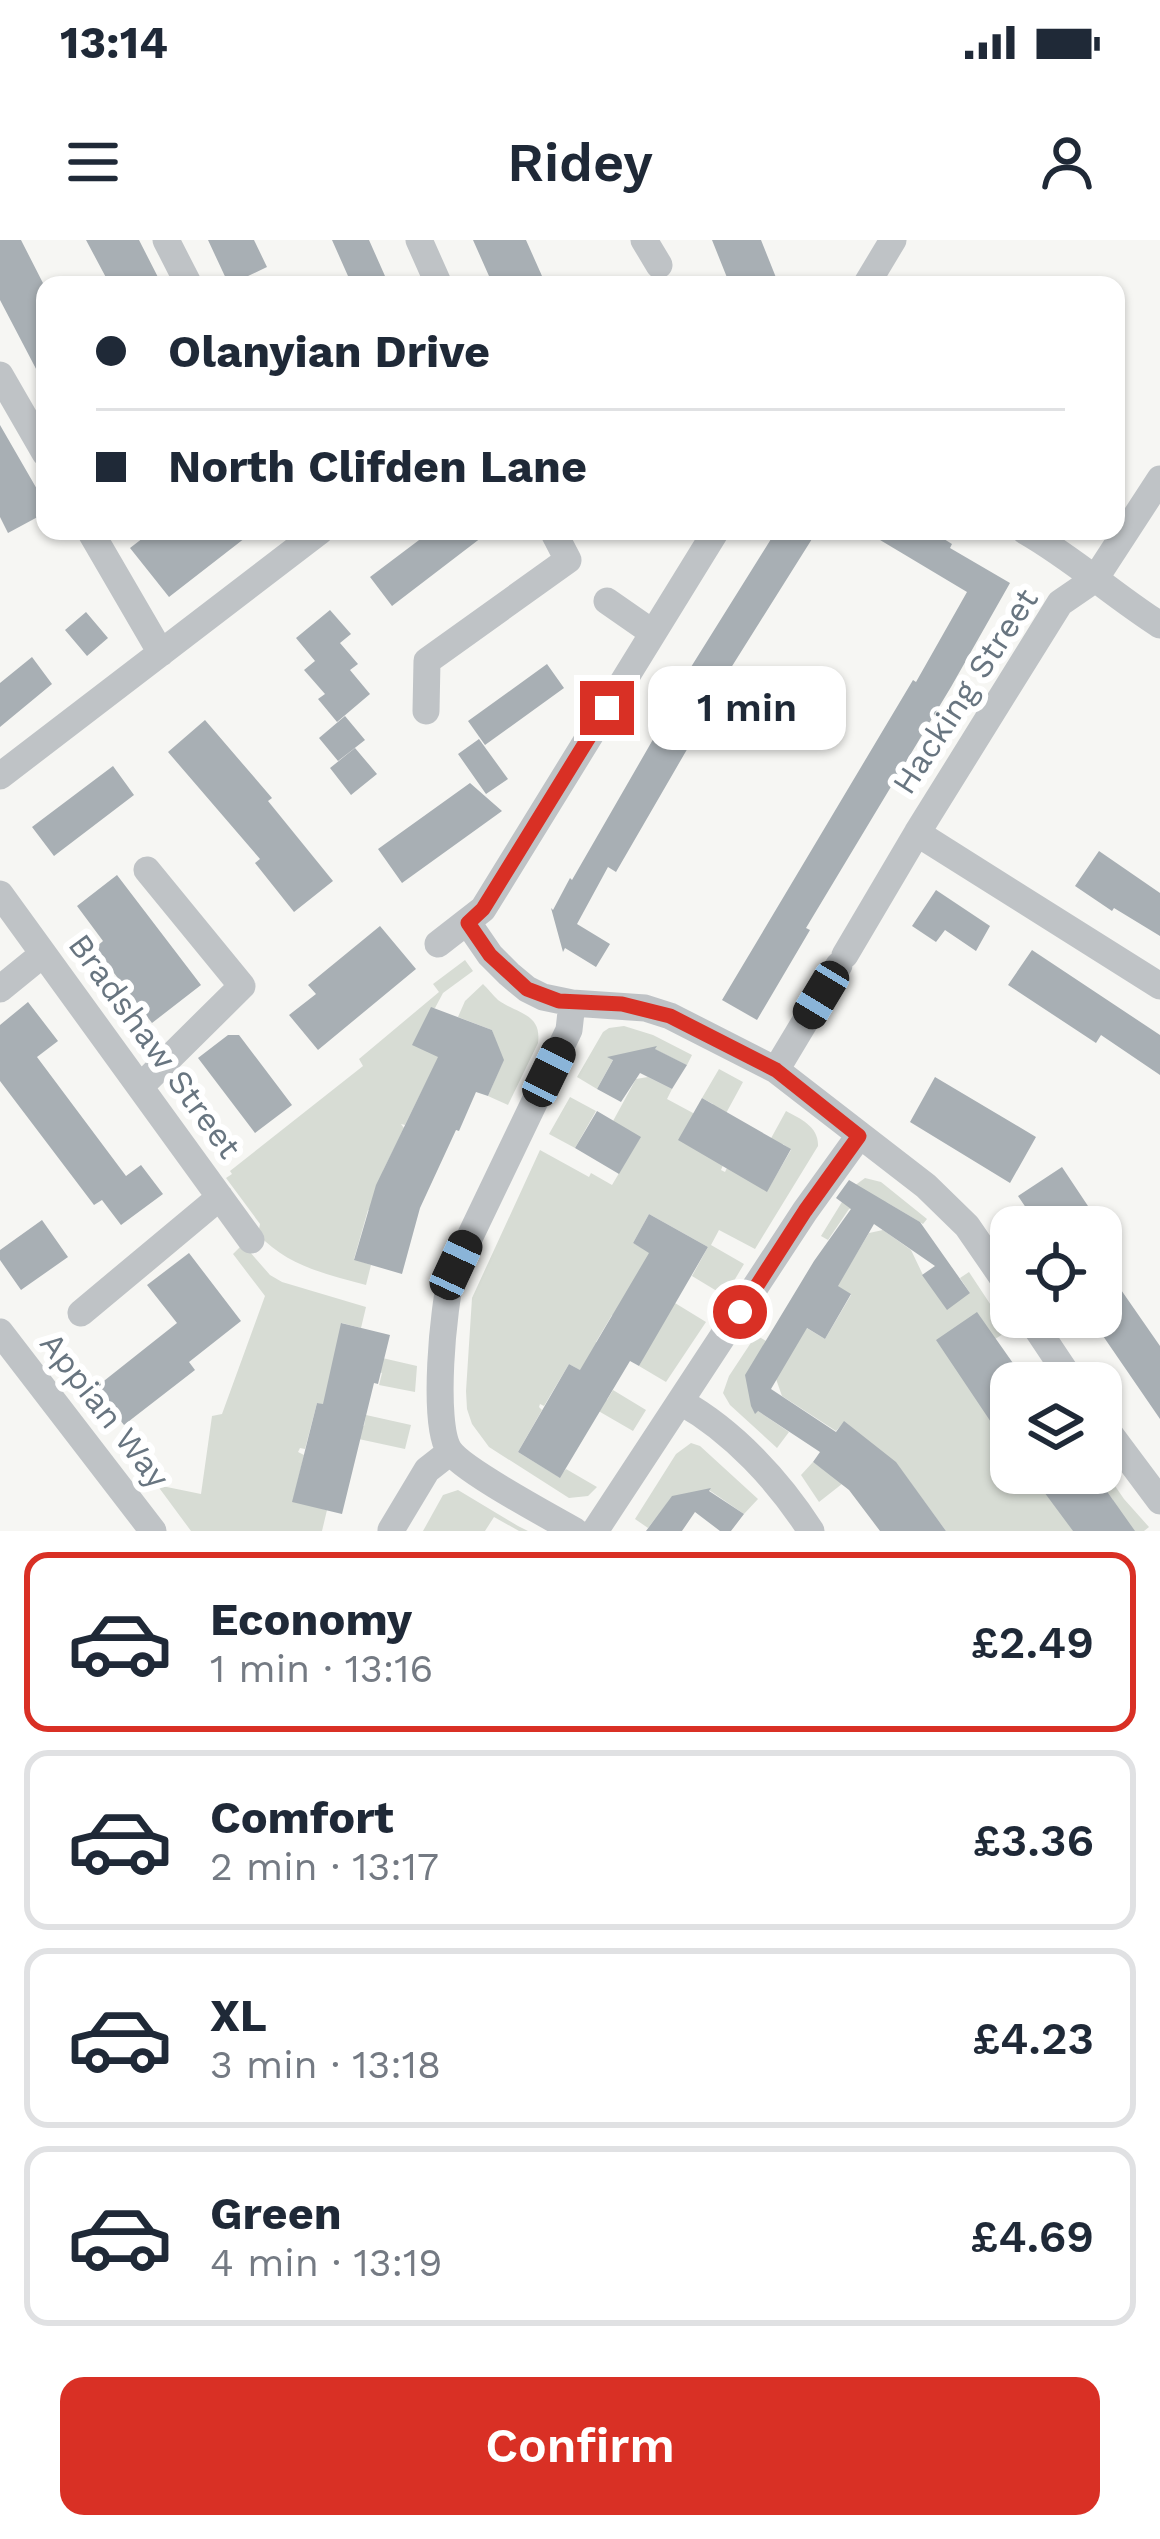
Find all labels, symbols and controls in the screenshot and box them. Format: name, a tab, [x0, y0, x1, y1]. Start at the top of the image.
text: 13:14	[60, 16, 168, 69]
icon: menu	[60, 129, 126, 195]
icon: person	[1034, 129, 1100, 195]
text: Ridey	[507, 131, 653, 194]
text: Olanyian Drive	[168, 325, 490, 378]
text: North Clifden Lane	[168, 440, 587, 493]
street label: Hacking Street	[884, 581, 1046, 801]
callout: 1 min	[649, 666, 847, 750]
route end	[580, 681, 634, 735]
text: 1 min	[697, 685, 797, 730]
street label: Bradshaw Street	[61, 926, 249, 1166]
car	[787, 955, 855, 1035]
car	[517, 1032, 581, 1112]
map controls	[990, 1206, 1122, 1494]
button: locate	[990, 1206, 1122, 1338]
car	[424, 1225, 488, 1305]
route start	[713, 1285, 767, 1339]
street label: Appian Way	[32, 1324, 178, 1496]
button: layers	[990, 1362, 1122, 1494]
icon: car	[66, 1588, 174, 1696]
text: Economy	[210, 1593, 412, 1646]
text: £2.49	[971, 1616, 1094, 1669]
text: 1 min · 13:16	[210, 1646, 433, 1691]
icon: car	[66, 1786, 174, 1894]
text: Comfort	[210, 1791, 394, 1844]
text: £3.36	[973, 1814, 1094, 1867]
text: 2 min · 13:17	[210, 1844, 439, 1889]
icon: car	[66, 1984, 174, 2092]
text: XL	[210, 1989, 267, 2042]
text: £4.23	[972, 2012, 1094, 2065]
text: 3 min · 13:18	[210, 2042, 441, 2087]
icon: car	[66, 2182, 174, 2290]
text: Green	[210, 2187, 342, 2240]
text: £4.69	[970, 2210, 1094, 2263]
text: 4 min · 13:19	[210, 2240, 442, 2285]
button: Confirm	[60, 2377, 1100, 2515]

